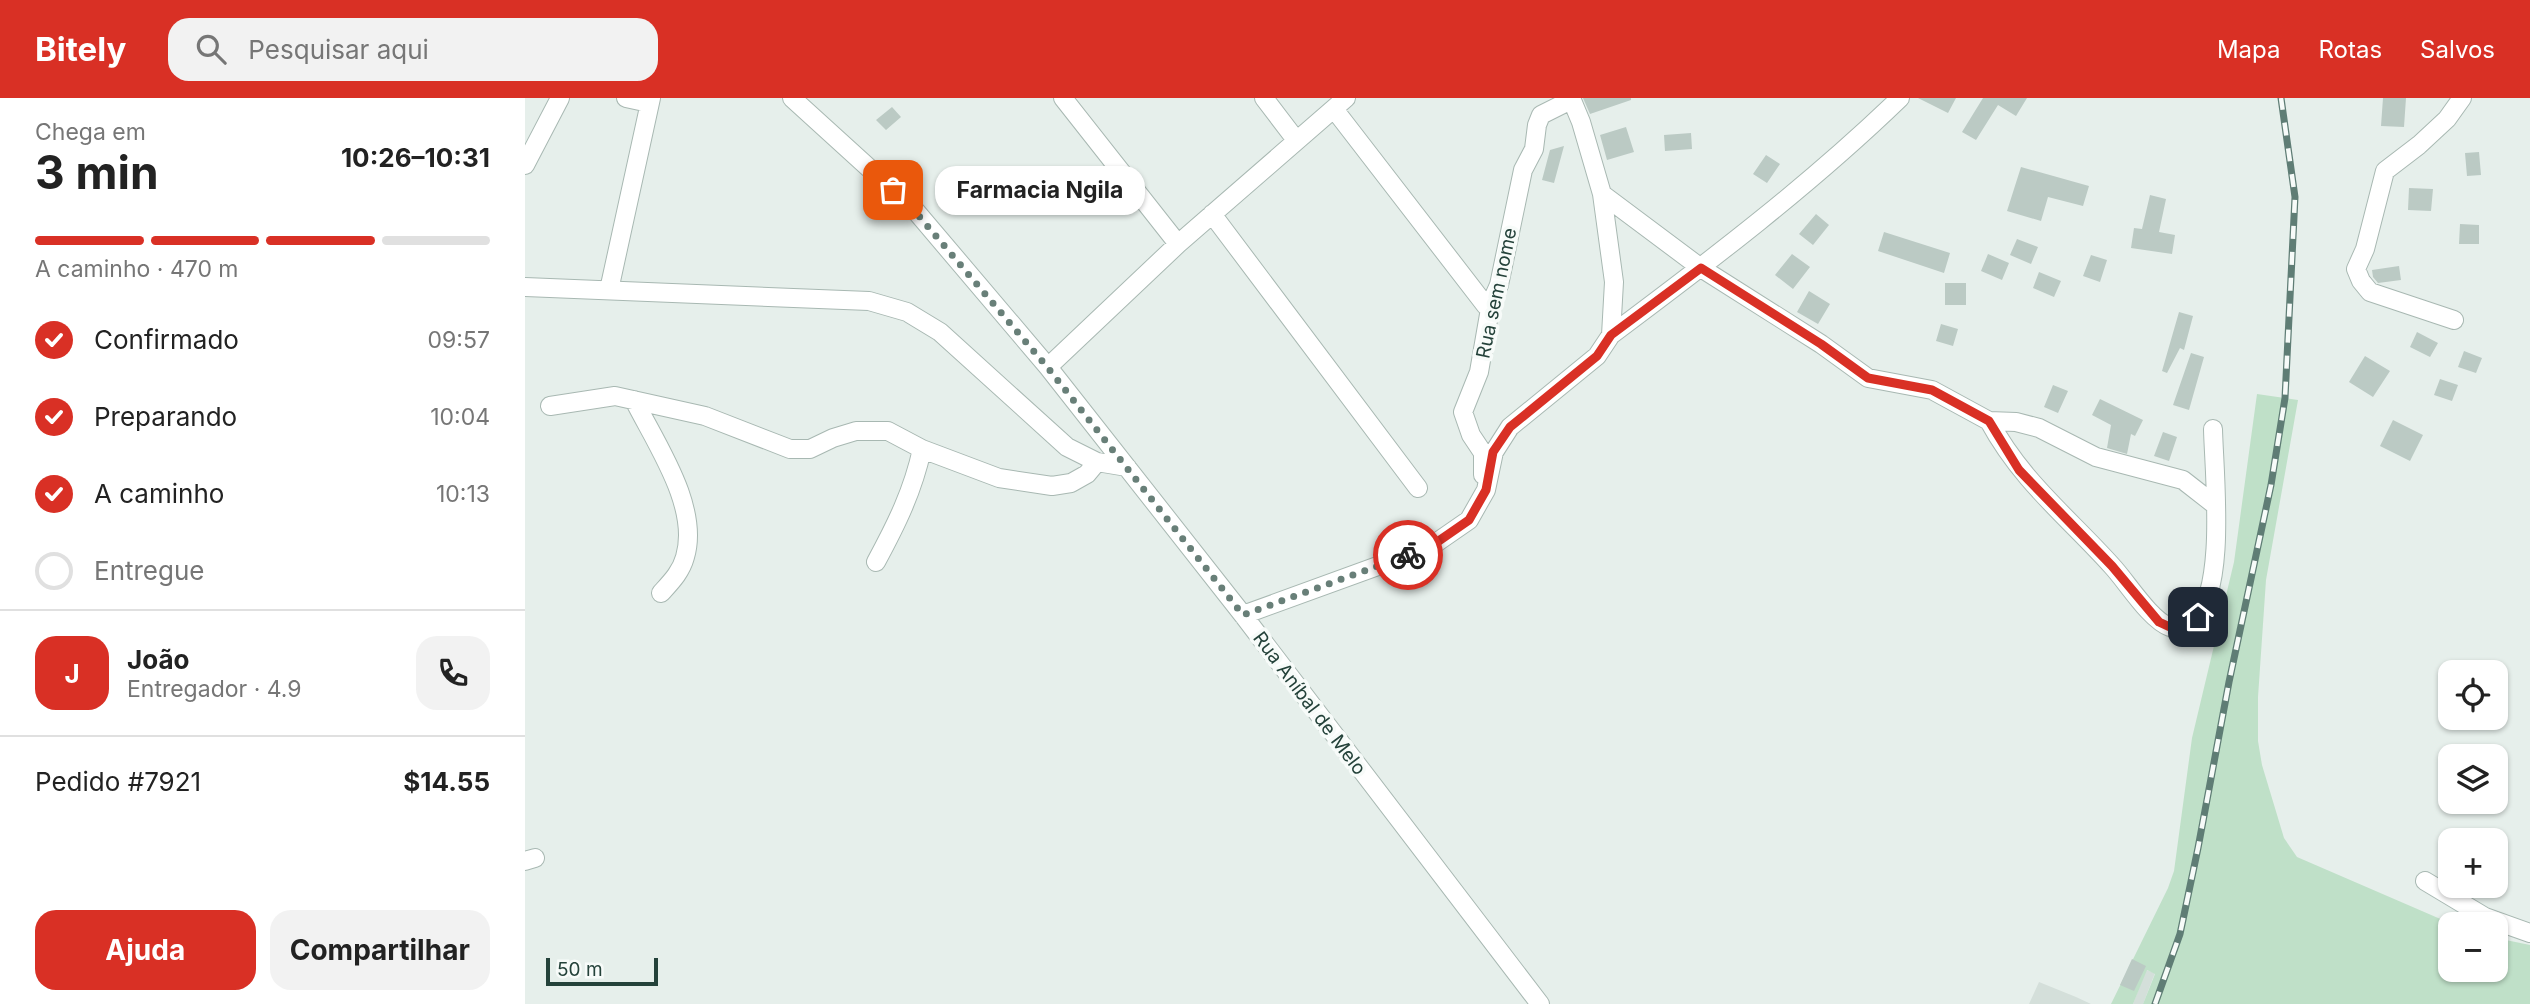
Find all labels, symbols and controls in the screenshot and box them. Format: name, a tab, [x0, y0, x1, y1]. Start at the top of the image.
search box	[168, 18, 658, 81]
text: Bitely	[35, 29, 126, 69]
icon: search	[192, 30, 230, 68]
text: Pesquisar aqui	[248, 34, 429, 65]
text: Mapa	[2217, 35, 2281, 64]
text: Rotas	[2319, 35, 2382, 64]
text: Salvos	[2420, 35, 2495, 64]
text: Chega em	[35, 118, 146, 146]
text: 10:26–10:31	[341, 142, 490, 173]
text: 3 min	[35, 144, 159, 200]
pin	[863, 160, 923, 220]
callout: Farmacia Ngila	[935, 166, 1145, 214]
icon: bag	[874, 171, 912, 209]
text: Farmacia Ngila	[957, 176, 1123, 204]
street label: Rua sem nome	[1471, 226, 1522, 361]
text: A caminho · 470 m	[35, 255, 239, 283]
icon: check	[35, 321, 73, 359]
text: Confirmado	[94, 324, 239, 355]
text: 09:57	[428, 326, 490, 354]
icon: check	[35, 398, 73, 436]
text: Preparando	[94, 401, 237, 432]
text: 10:04	[430, 403, 490, 431]
icon: check	[35, 475, 73, 513]
text: A caminho	[94, 478, 224, 509]
text: 10:13	[436, 480, 490, 508]
courier	[1373, 520, 1443, 590]
icon: bike	[1389, 536, 1427, 574]
text: Entregue	[94, 555, 205, 586]
pin	[2168, 587, 2228, 647]
icon: home	[2179, 598, 2217, 636]
street label: Rua Aníbal de Melo	[1248, 627, 1371, 779]
button: phone	[416, 636, 490, 710]
text: João	[127, 644, 189, 675]
text: J	[64, 658, 80, 689]
map controls	[2438, 660, 2508, 982]
button: locate	[2438, 660, 2508, 730]
text: Entregador · 4.9	[127, 675, 302, 703]
button: layers	[2438, 744, 2508, 814]
text: Pedido #7921	[35, 766, 201, 797]
text: $14.55	[403, 766, 490, 797]
button: +	[2438, 828, 2508, 898]
button: Ajuda	[35, 910, 256, 990]
button: Compartilhar	[270, 910, 490, 990]
button: −	[2438, 912, 2508, 982]
scale bar	[546, 955, 658, 987]
text: 50 m	[557, 958, 603, 981]

